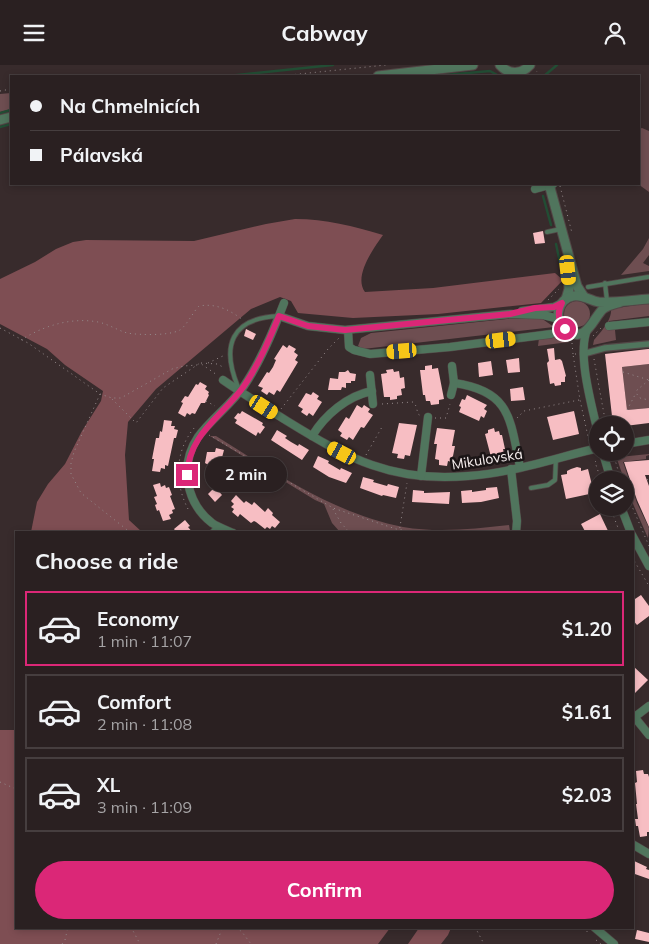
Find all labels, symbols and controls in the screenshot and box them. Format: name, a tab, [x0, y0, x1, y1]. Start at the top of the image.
icon: menu	[20, 19, 48, 47]
text: Cabway	[281, 19, 368, 47]
icon: person	[601, 19, 629, 47]
text: Na Chmelnicích	[60, 94, 200, 118]
text: Pálavská	[60, 143, 143, 167]
car	[558, 254, 577, 286]
route start	[554, 318, 576, 340]
car	[485, 331, 516, 349]
car	[386, 342, 417, 360]
car	[247, 393, 280, 421]
map controls	[589, 416, 634, 516]
button: locate	[589, 416, 634, 461]
car	[325, 439, 358, 467]
street label: Mikulovská	[450, 445, 524, 473]
callout: 2 min	[204, 457, 287, 493]
route end	[176, 464, 198, 486]
text: 2 min	[225, 464, 267, 484]
button: layers	[589, 471, 634, 516]
text: Choose a ride	[35, 547, 178, 575]
icon: car	[37, 606, 82, 651]
text: Economy	[97, 607, 179, 631]
text: $1.20	[562, 617, 612, 641]
text: 1 min · 11:07	[97, 631, 192, 651]
icon: car	[37, 689, 82, 734]
text: Comfort	[97, 690, 171, 714]
text: $1.61	[562, 700, 612, 724]
text: 2 min · 11:08	[97, 714, 192, 734]
icon: car	[37, 772, 82, 817]
text: XL	[97, 773, 120, 797]
text: $2.03	[562, 783, 612, 807]
text: 3 min · 11:09	[97, 797, 192, 817]
button: Confirm	[35, 861, 614, 919]

